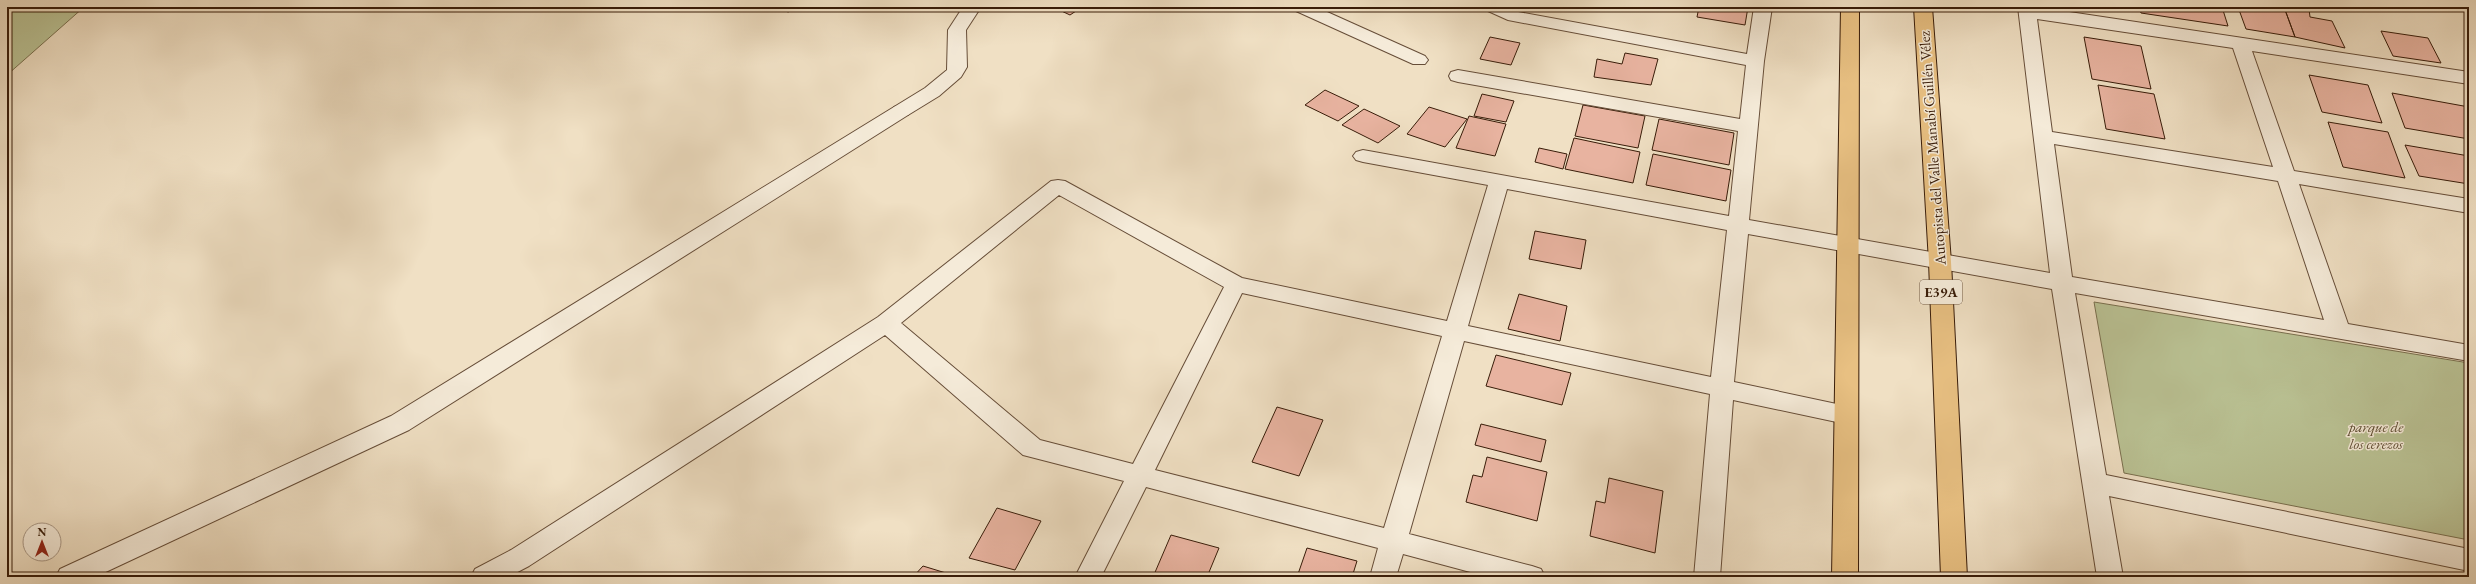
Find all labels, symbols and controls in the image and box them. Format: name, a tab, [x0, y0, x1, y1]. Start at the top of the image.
street label: Autopista del Valle Manabí Guillén Vélez	[1914, 30, 1950, 267]
road number: E39A	[1920, 280, 1962, 304]
park label: parque de los cerezos	[2347, 417, 2404, 453]
north arrow	[22, 522, 62, 562]
text: N	[38, 525, 47, 539]

